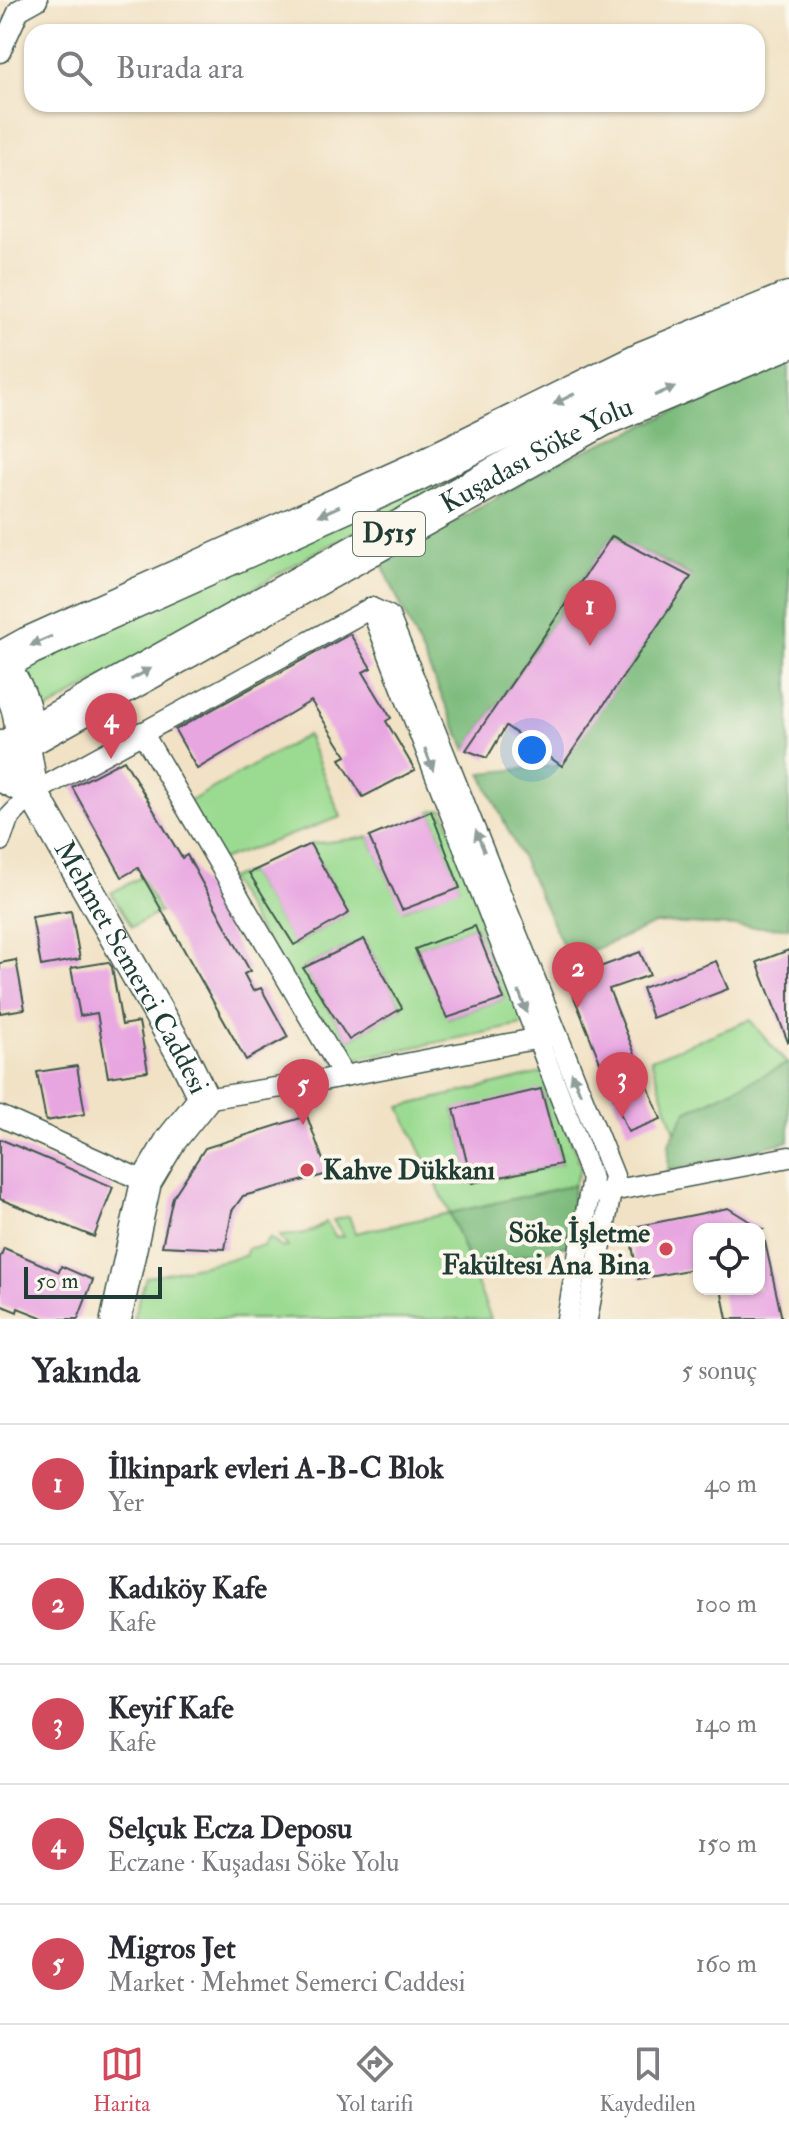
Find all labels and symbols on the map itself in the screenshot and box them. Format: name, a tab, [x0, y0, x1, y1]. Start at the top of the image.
one-way arrow	[653, 384, 677, 397]
street label: Kuşadası Söke Yolu	[434, 389, 638, 521]
one-way arrow	[552, 393, 575, 406]
one-way arrow	[317, 505, 341, 518]
road number: D515	[353, 512, 425, 556]
pin: 1	[564, 580, 616, 646]
one-way arrow	[29, 634, 53, 648]
one-way arrow	[130, 667, 153, 681]
pin: 4	[85, 693, 137, 759]
your location	[512, 730, 552, 770]
one-way arrow	[423, 747, 436, 771]
one-way arrow	[473, 829, 486, 853]
street label: Mehmet Semerci Caddesi	[46, 834, 216, 1100]
pin: 2	[552, 942, 604, 1008]
one-way arrow	[517, 990, 530, 1014]
pin: 3	[596, 1052, 648, 1118]
pin: 5	[277, 1059, 329, 1125]
one-way arrow	[570, 1071, 583, 1095]
place label: Kahve Dükkanı	[323, 1153, 495, 1188]
marker: Kahve Dükkanı	[298, 1161, 316, 1179]
place label: Söke İşletme Fakültesi Ana Bina	[442, 1216, 651, 1283]
marker: Söke İşletme Fakültesi Ana Bina	[657, 1240, 675, 1258]
scale bar	[24, 1263, 162, 1299]

